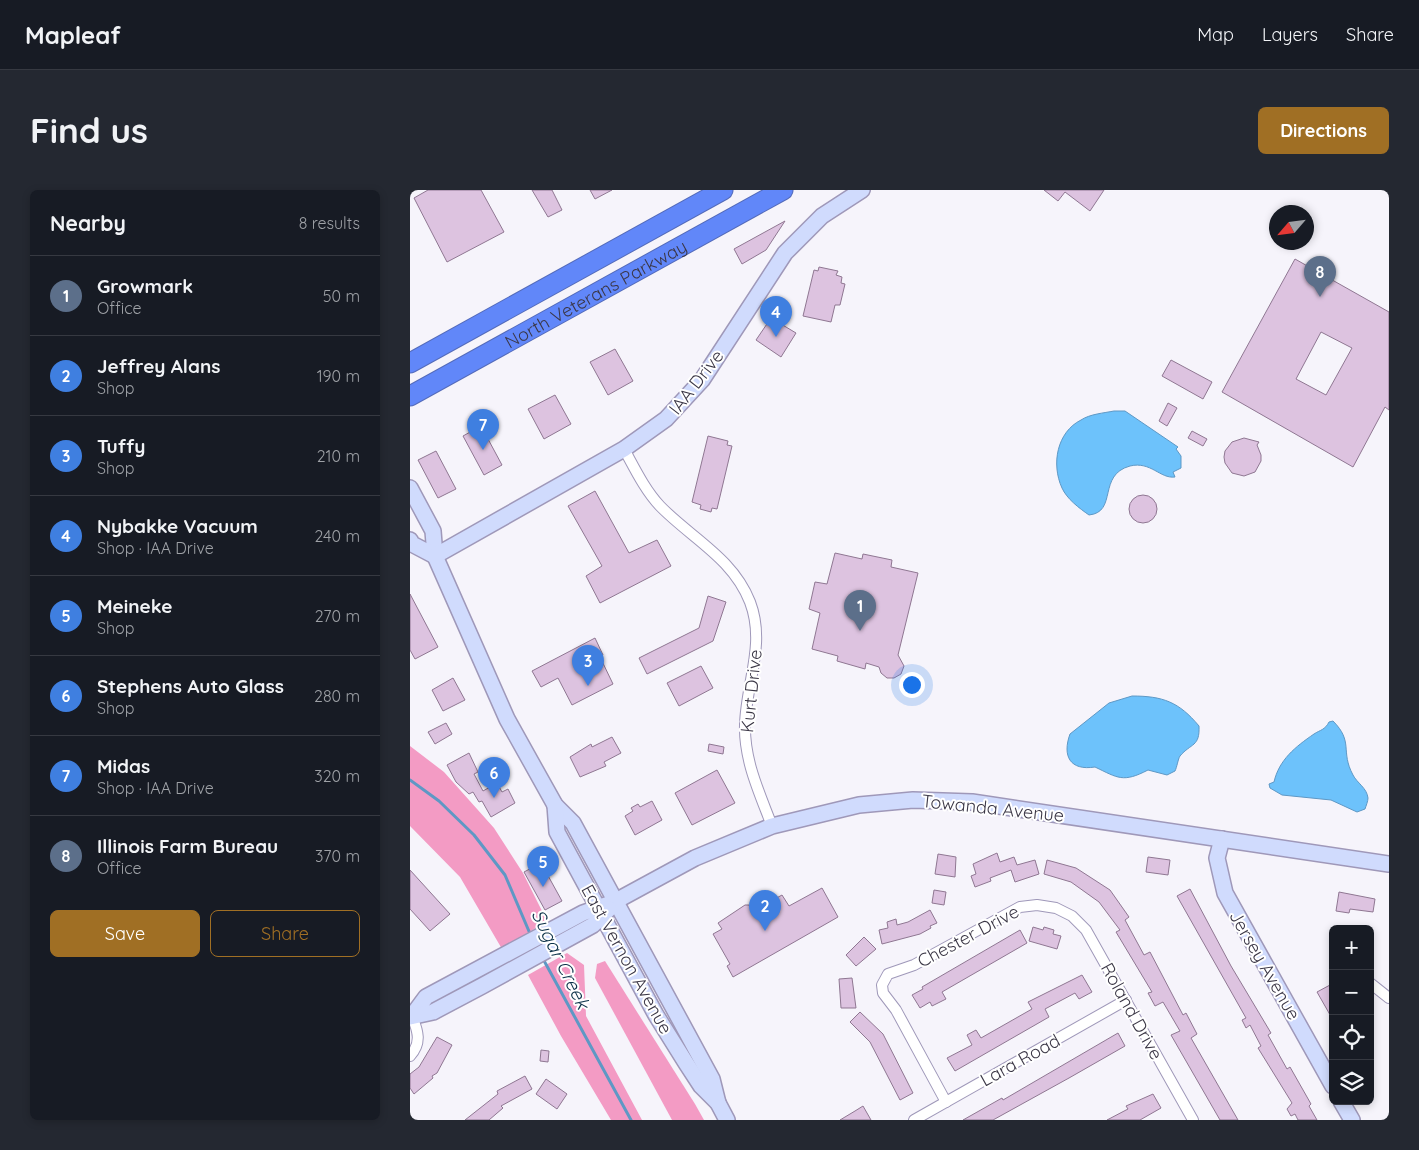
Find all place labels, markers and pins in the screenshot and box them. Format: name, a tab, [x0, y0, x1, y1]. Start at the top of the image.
pin: 8	[1304, 256, 1336, 297]
pin: 4	[760, 296, 792, 337]
pin: 7	[467, 409, 499, 450]
pin: 1	[844, 590, 876, 631]
pin: 3	[572, 645, 604, 686]
pin: 6	[478, 757, 510, 798]
pin: 5	[527, 846, 559, 887]
pin: 2	[749, 890, 781, 931]

